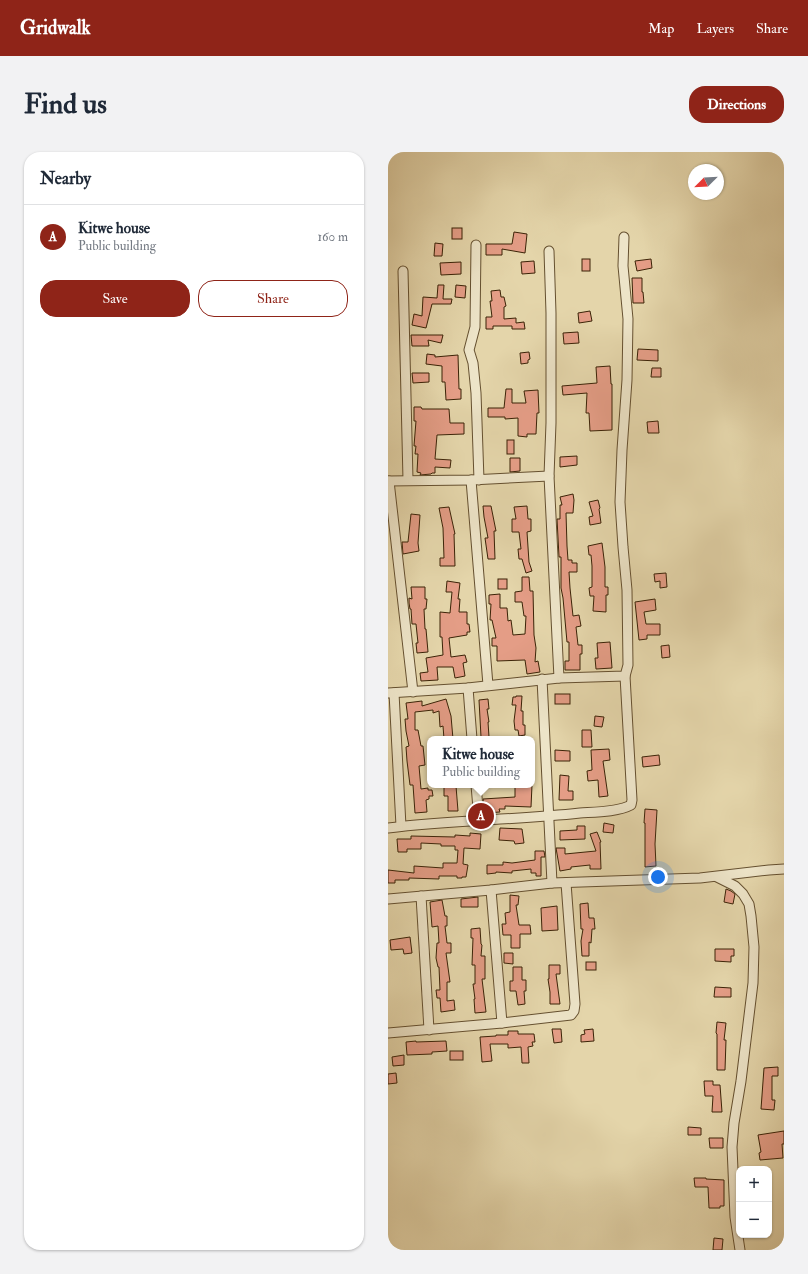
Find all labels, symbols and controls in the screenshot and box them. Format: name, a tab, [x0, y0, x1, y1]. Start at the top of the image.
text: Gridwalk	[20, 16, 91, 40]
text: Map	[648, 20, 674, 37]
text: Layers	[696, 20, 734, 37]
text: Share	[756, 20, 788, 37]
button: Directions	[689, 86, 784, 123]
text: Find us	[24, 87, 107, 122]
north arrow	[688, 164, 724, 200]
text: Nearby	[40, 168, 91, 189]
text: Kitwe house	[78, 219, 150, 238]
text: A	[49, 229, 57, 245]
text: 160 m	[317, 229, 348, 245]
text: Public building	[78, 238, 156, 254]
button: Save	[40, 280, 190, 317]
button: Share	[198, 280, 348, 317]
popup	[427, 736, 535, 788]
text: Kitwe house	[442, 745, 514, 764]
text: Public building	[442, 764, 520, 780]
pin: A	[468, 801, 494, 831]
your location	[648, 867, 668, 887]
map controls	[736, 1166, 772, 1238]
button: +	[736, 1166, 772, 1202]
button: −	[736, 1202, 772, 1238]

